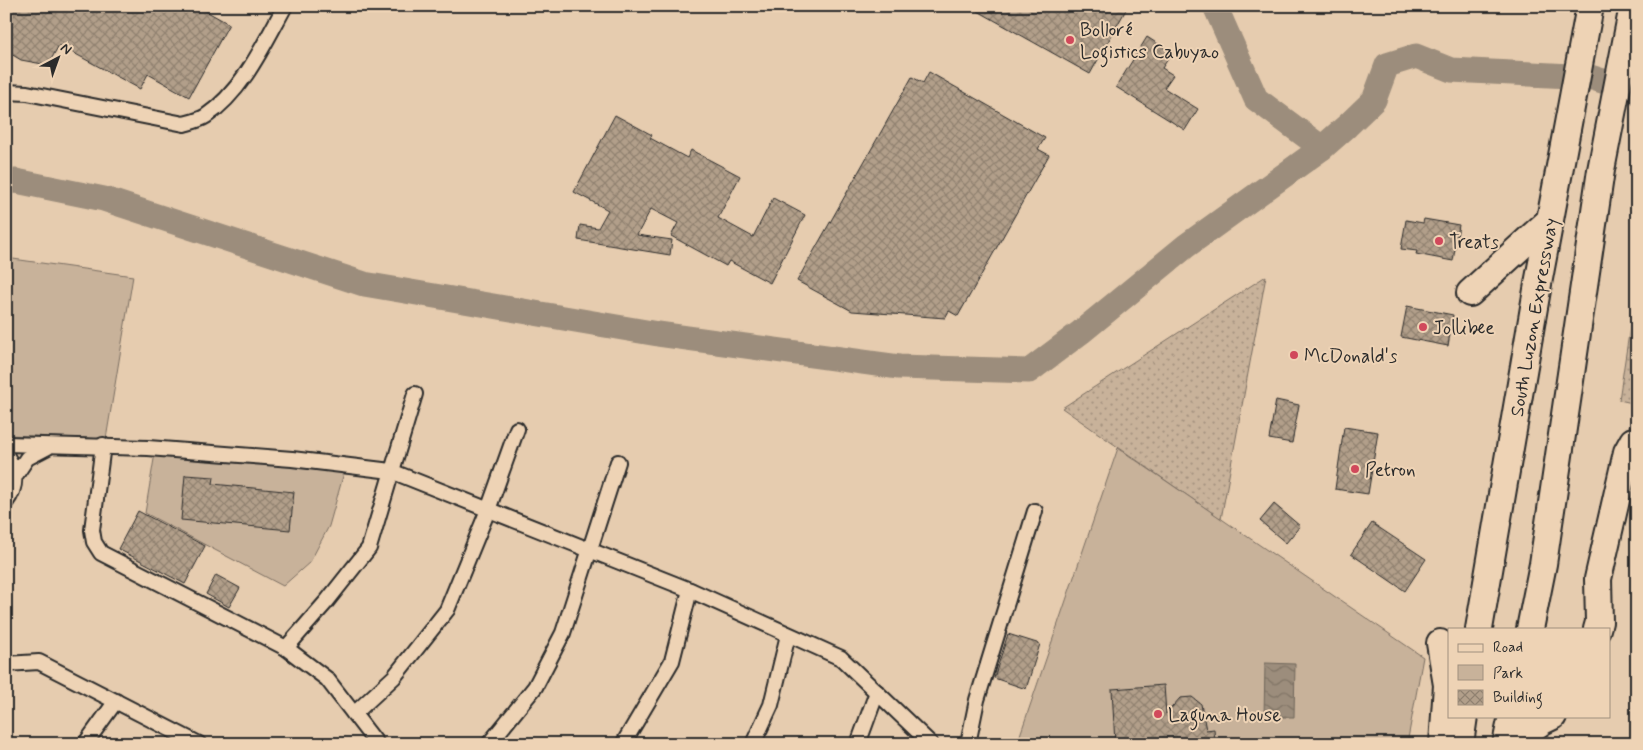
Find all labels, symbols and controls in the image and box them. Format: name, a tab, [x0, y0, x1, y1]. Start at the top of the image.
place label: Bolloré Logistics Cabuyao	[1080, 18, 1219, 68]
north arrow	[32, 32, 82, 82]
marker: Bolloré Logistics Cabuyao	[1064, 34, 1076, 46]
text: N	[56, 39, 75, 59]
street label: South Luzon Expressway	[1505, 216, 1565, 419]
place label: Treats	[1449, 230, 1500, 255]
marker: Treats	[1433, 235, 1445, 247]
place label: Jollibee	[1433, 316, 1495, 341]
marker: Jollibee	[1417, 321, 1429, 333]
place label: McDonald's	[1304, 344, 1398, 369]
marker: McDonald's	[1288, 349, 1300, 361]
place label: Petron	[1365, 458, 1416, 483]
marker: Petron	[1349, 463, 1361, 475]
legend	[1448, 628, 1610, 718]
text: Road	[1493, 638, 1523, 658]
text: Park	[1493, 664, 1523, 684]
text: Building	[1493, 688, 1543, 709]
place label: Laguna House	[1168, 703, 1281, 731]
marker: Laguna House	[1152, 708, 1164, 720]

